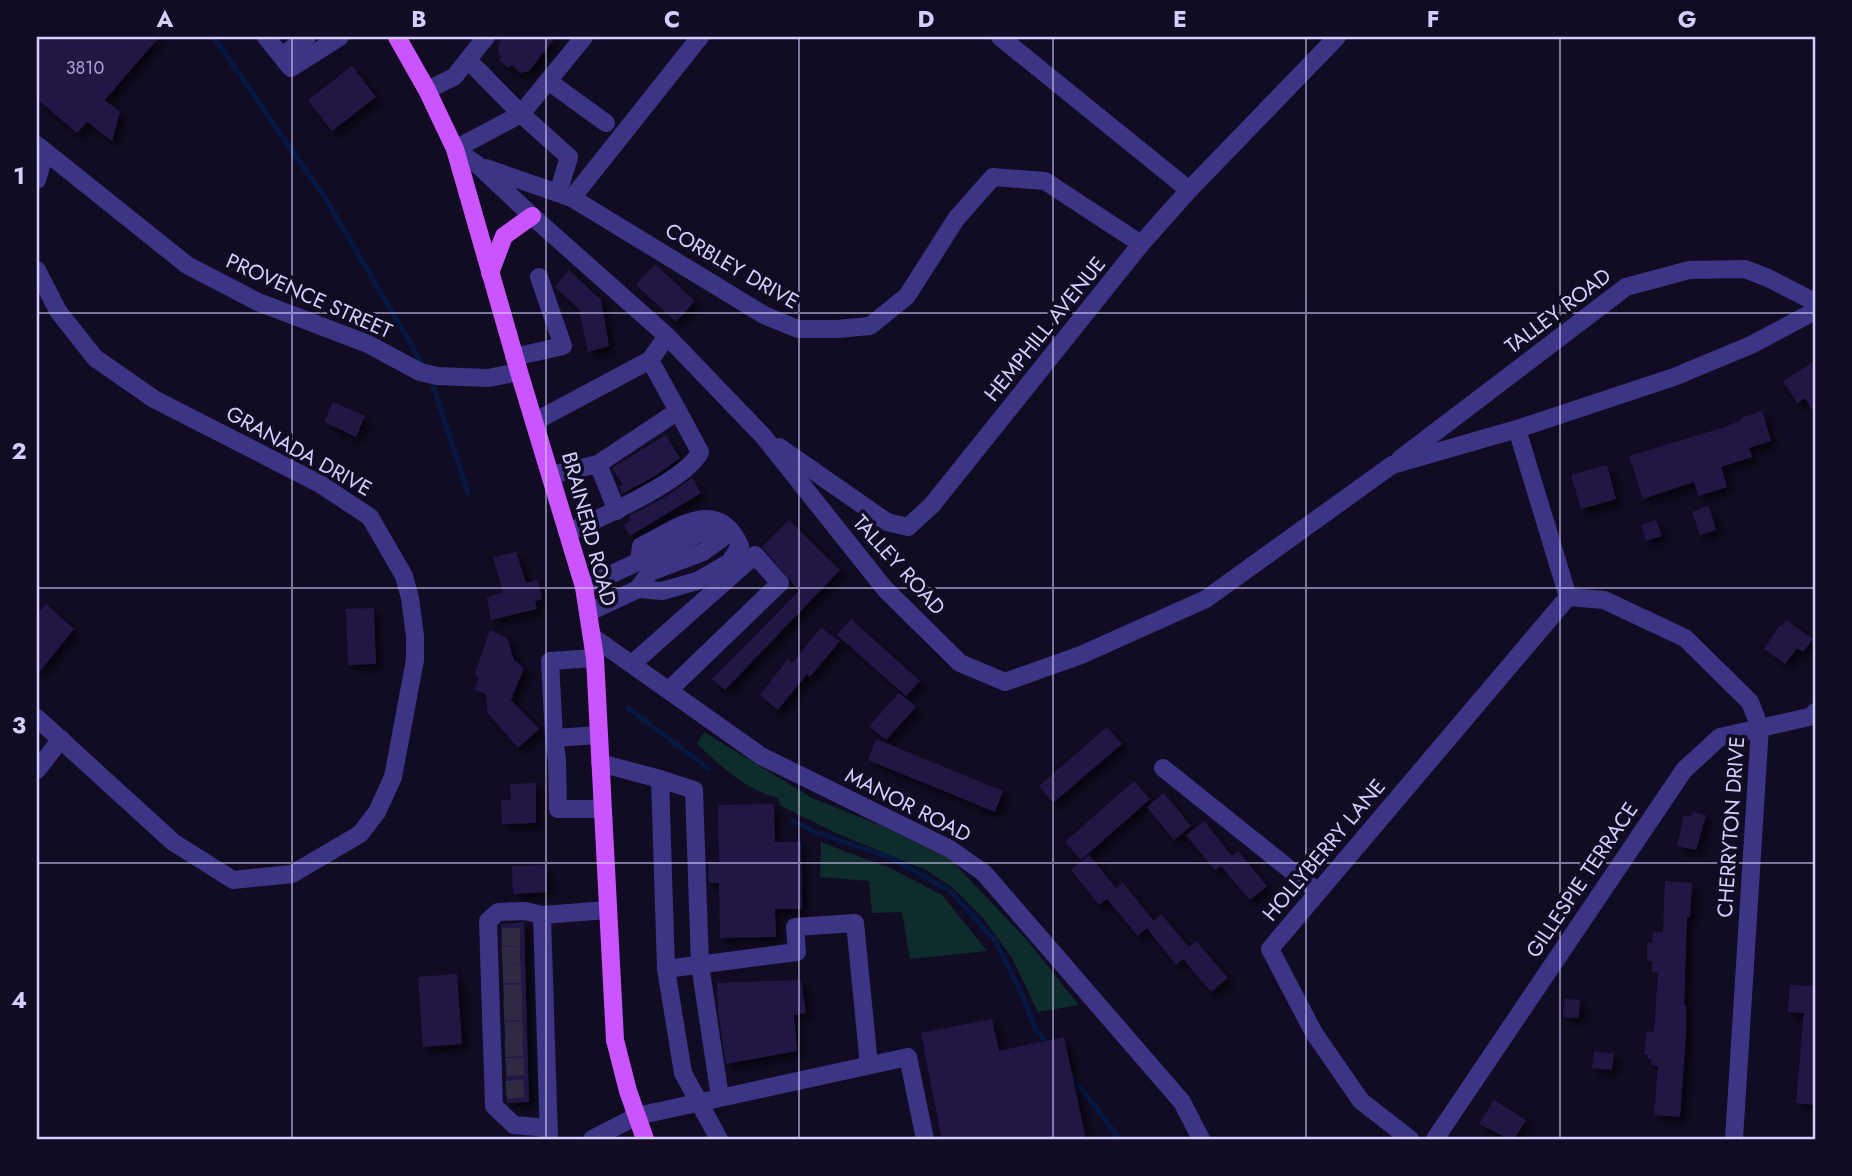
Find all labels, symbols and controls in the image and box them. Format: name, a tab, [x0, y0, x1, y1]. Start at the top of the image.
text: A	[156, 2, 174, 36]
text: B	[411, 2, 427, 36]
text: C	[664, 2, 680, 36]
text: D	[918, 2, 935, 36]
text: E	[1173, 2, 1187, 36]
text: F	[1427, 2, 1439, 36]
text: G	[1678, 2, 1696, 36]
house number: 3810	[66, 55, 104, 81]
text: 1	[13, 159, 25, 193]
street label: CORBLEY DRIVE	[659, 215, 805, 317]
street label: PROVENCE STREET	[221, 246, 397, 346]
street label: HEMPHILL AVENUE	[977, 250, 1113, 408]
street label: TALLEY ROAD	[1499, 261, 1617, 361]
street label: GRANADA DRIVE	[221, 399, 377, 503]
text: 2	[11, 434, 27, 468]
street label: BRAINERD ROAD	[554, 449, 624, 609]
street label: TALLEY ROAD	[846, 508, 952, 622]
text: 3	[12, 708, 26, 742]
street label: CHERRYTON DRIVE	[1710, 735, 1752, 919]
street label: MANOR ROAD	[840, 760, 976, 850]
street label: HOLLYBERRY LANE	[1255, 772, 1393, 928]
street label: GILLESPIE TERRACE	[1519, 796, 1645, 964]
text: 4	[11, 983, 27, 1017]

